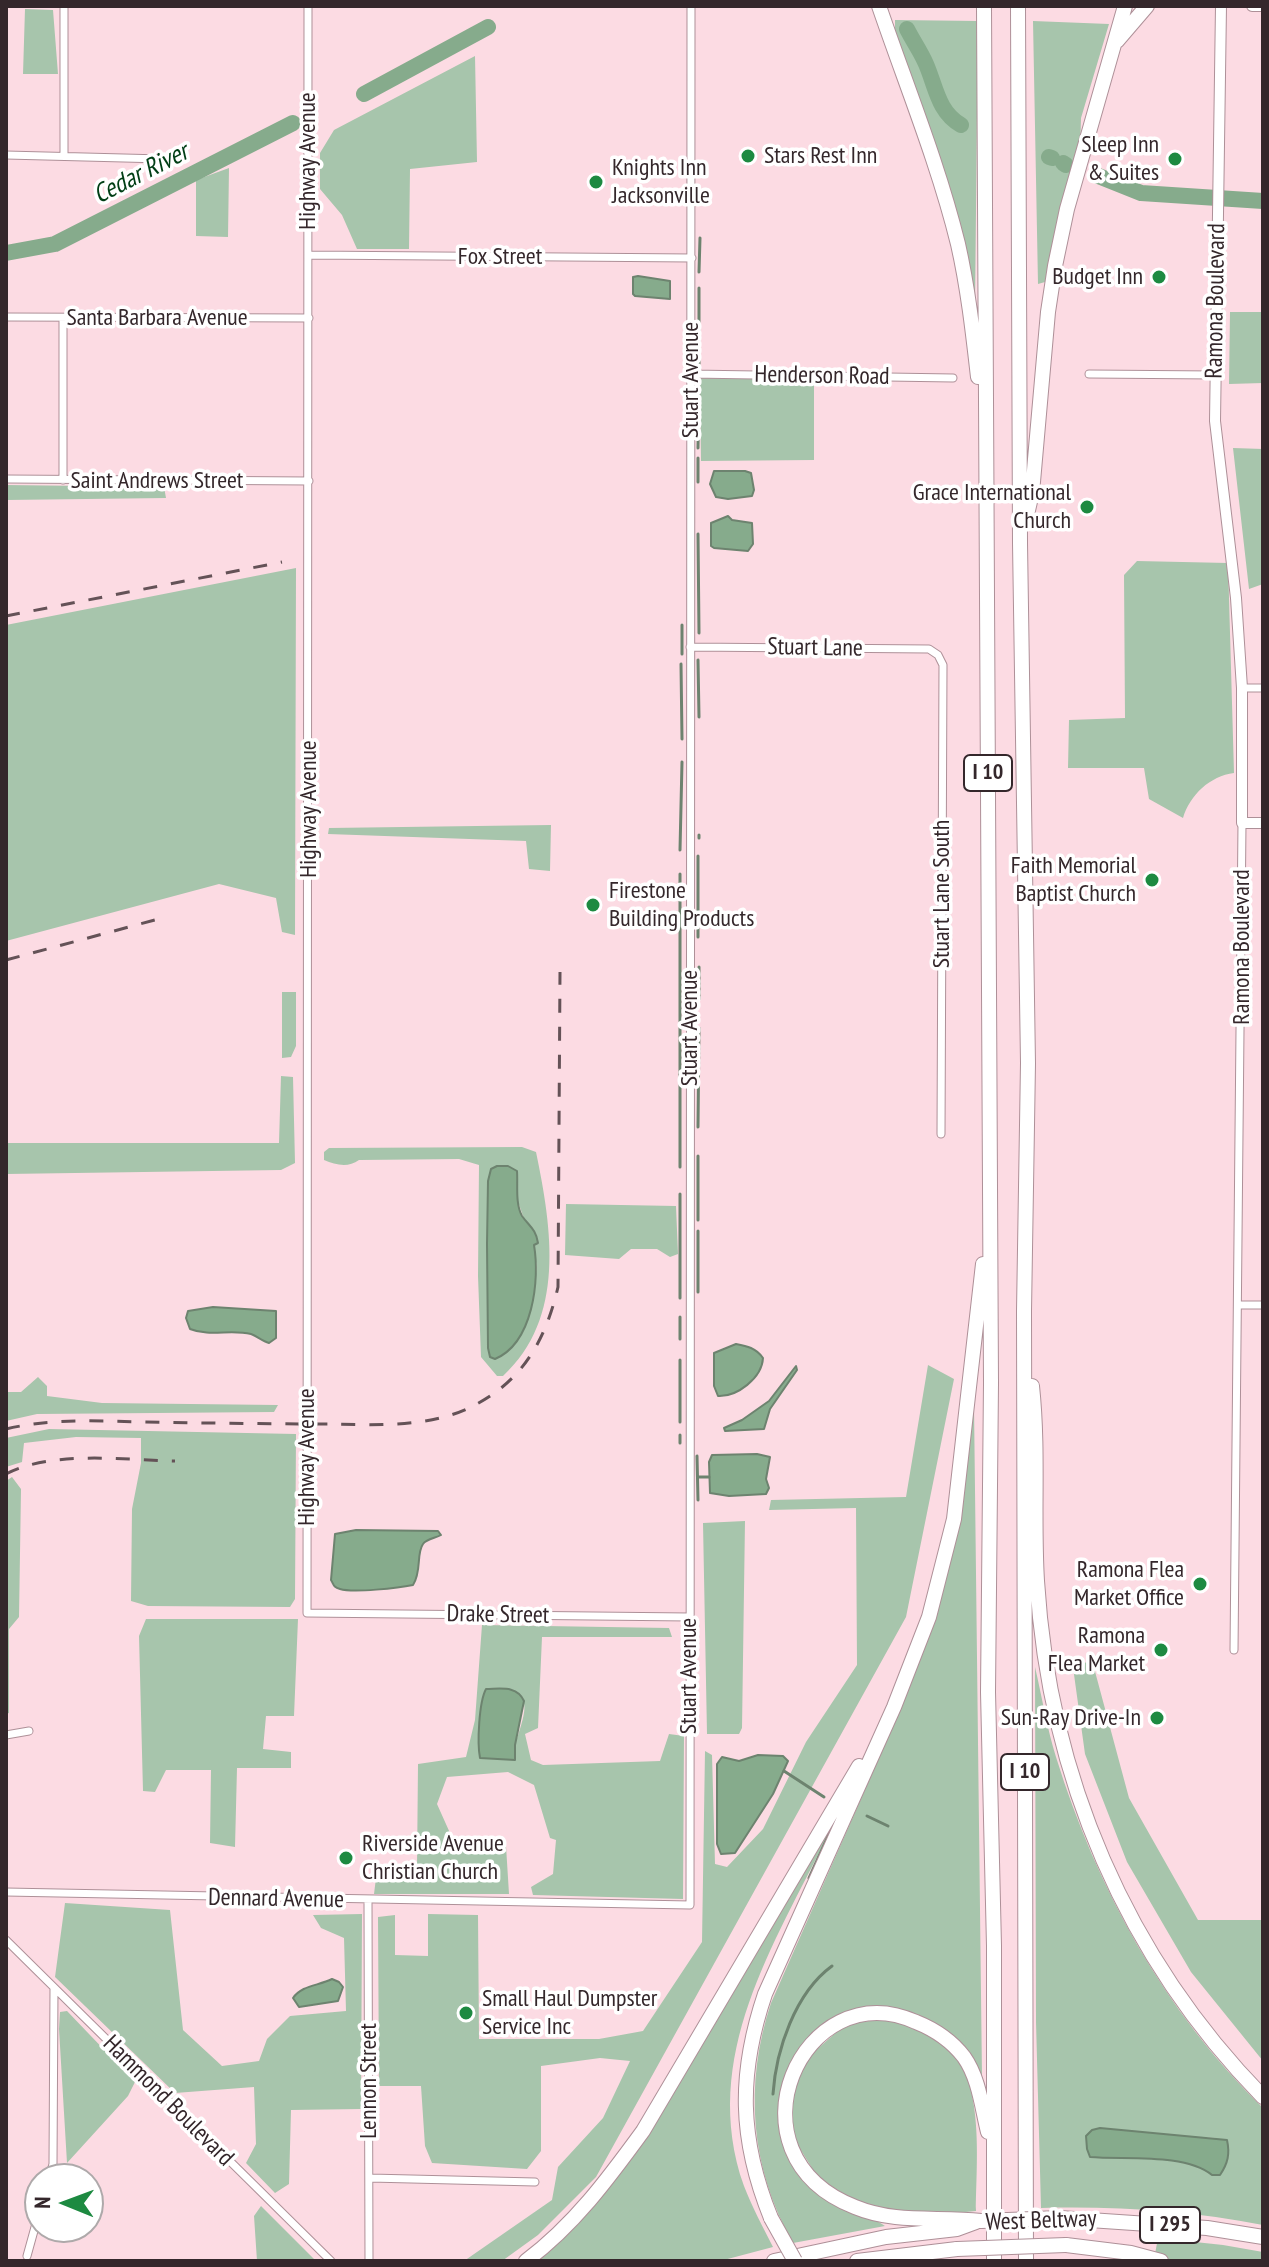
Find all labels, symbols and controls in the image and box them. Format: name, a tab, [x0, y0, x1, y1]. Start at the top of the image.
street label: Highway Avenue	[294, 92, 322, 230]
place label: Sleep Inn & Suites	[1081, 131, 1159, 187]
water label: Cedar River	[88, 137, 194, 211]
place label: Stars Rest Inn	[764, 142, 877, 170]
marker: Stars Rest Inn	[739, 147, 757, 165]
marker: Sleep Inn & Suites	[1166, 150, 1184, 168]
place label: Knights Inn Jacksonville	[612, 154, 710, 210]
marker: Knights Inn Jacksonville	[587, 173, 605, 191]
street label: Ramona Boulevard	[1200, 223, 1232, 379]
street label: Fox Street	[458, 243, 542, 271]
place label: Budget Inn	[1052, 263, 1143, 291]
marker: Budget Inn	[1150, 268, 1168, 286]
street label: Santa Barbara Avenue	[66, 304, 248, 332]
street label: Stuart Avenue	[677, 322, 705, 438]
street label: Henderson Road	[754, 360, 890, 392]
street label: Saint Andrews Street	[71, 467, 243, 495]
place label: Grace International Church	[913, 479, 1071, 535]
marker: Grace International Church	[1078, 498, 1096, 516]
street label: Stuart Lane	[767, 633, 863, 663]
street label: Highway Avenue	[295, 740, 323, 878]
road number: I 10	[964, 755, 1012, 791]
street label: Stuart Lane South	[928, 820, 956, 968]
place label: Faith Memorial Baptist Church	[1011, 852, 1136, 908]
street label: Ramona Boulevard	[1228, 869, 1256, 1025]
marker: Faith Memorial Baptist Church	[1143, 871, 1161, 889]
place label: Firestone Building Products	[609, 877, 754, 933]
marker: Firestone Building Products	[584, 896, 602, 914]
street label: Stuart Avenue	[676, 970, 704, 1086]
street label: Highway Avenue	[293, 1388, 321, 1526]
place label: Ramona Flea Market Office	[1074, 1556, 1184, 1612]
marker: Ramona Flea Market Office	[1191, 1575, 1209, 1593]
street label: Drake Street	[446, 1600, 550, 1630]
street label: Stuart Avenue	[675, 1618, 703, 1734]
place label: Ramona Flea Market	[1048, 1622, 1145, 1678]
marker: Ramona Flea Market	[1152, 1641, 1170, 1659]
place label: Sun-Ray Drive-In	[1001, 1704, 1141, 1732]
marker: Sun-Ray Drive-In	[1148, 1709, 1166, 1727]
road number: I 10	[1001, 1754, 1049, 1790]
place label: Riverside Avenue Christian Church	[362, 1830, 504, 1886]
marker: Riverside Avenue Christian Church	[337, 1849, 355, 1867]
street label: Dennard Avenue	[208, 1883, 344, 1915]
place label: Small Haul Dumpster Service Inc	[482, 1985, 657, 2041]
marker: Small Haul Dumpster Service Inc	[457, 2004, 475, 2022]
street label: Lennon Street	[355, 2023, 383, 2139]
street label: Hammond Boulevard	[97, 2030, 239, 2172]
north arrow	[24, 2163, 104, 2243]
text: N	[28, 2196, 56, 2209]
street label: West Beltway	[985, 2205, 1097, 2237]
road number: I 295	[1140, 2207, 1200, 2243]

